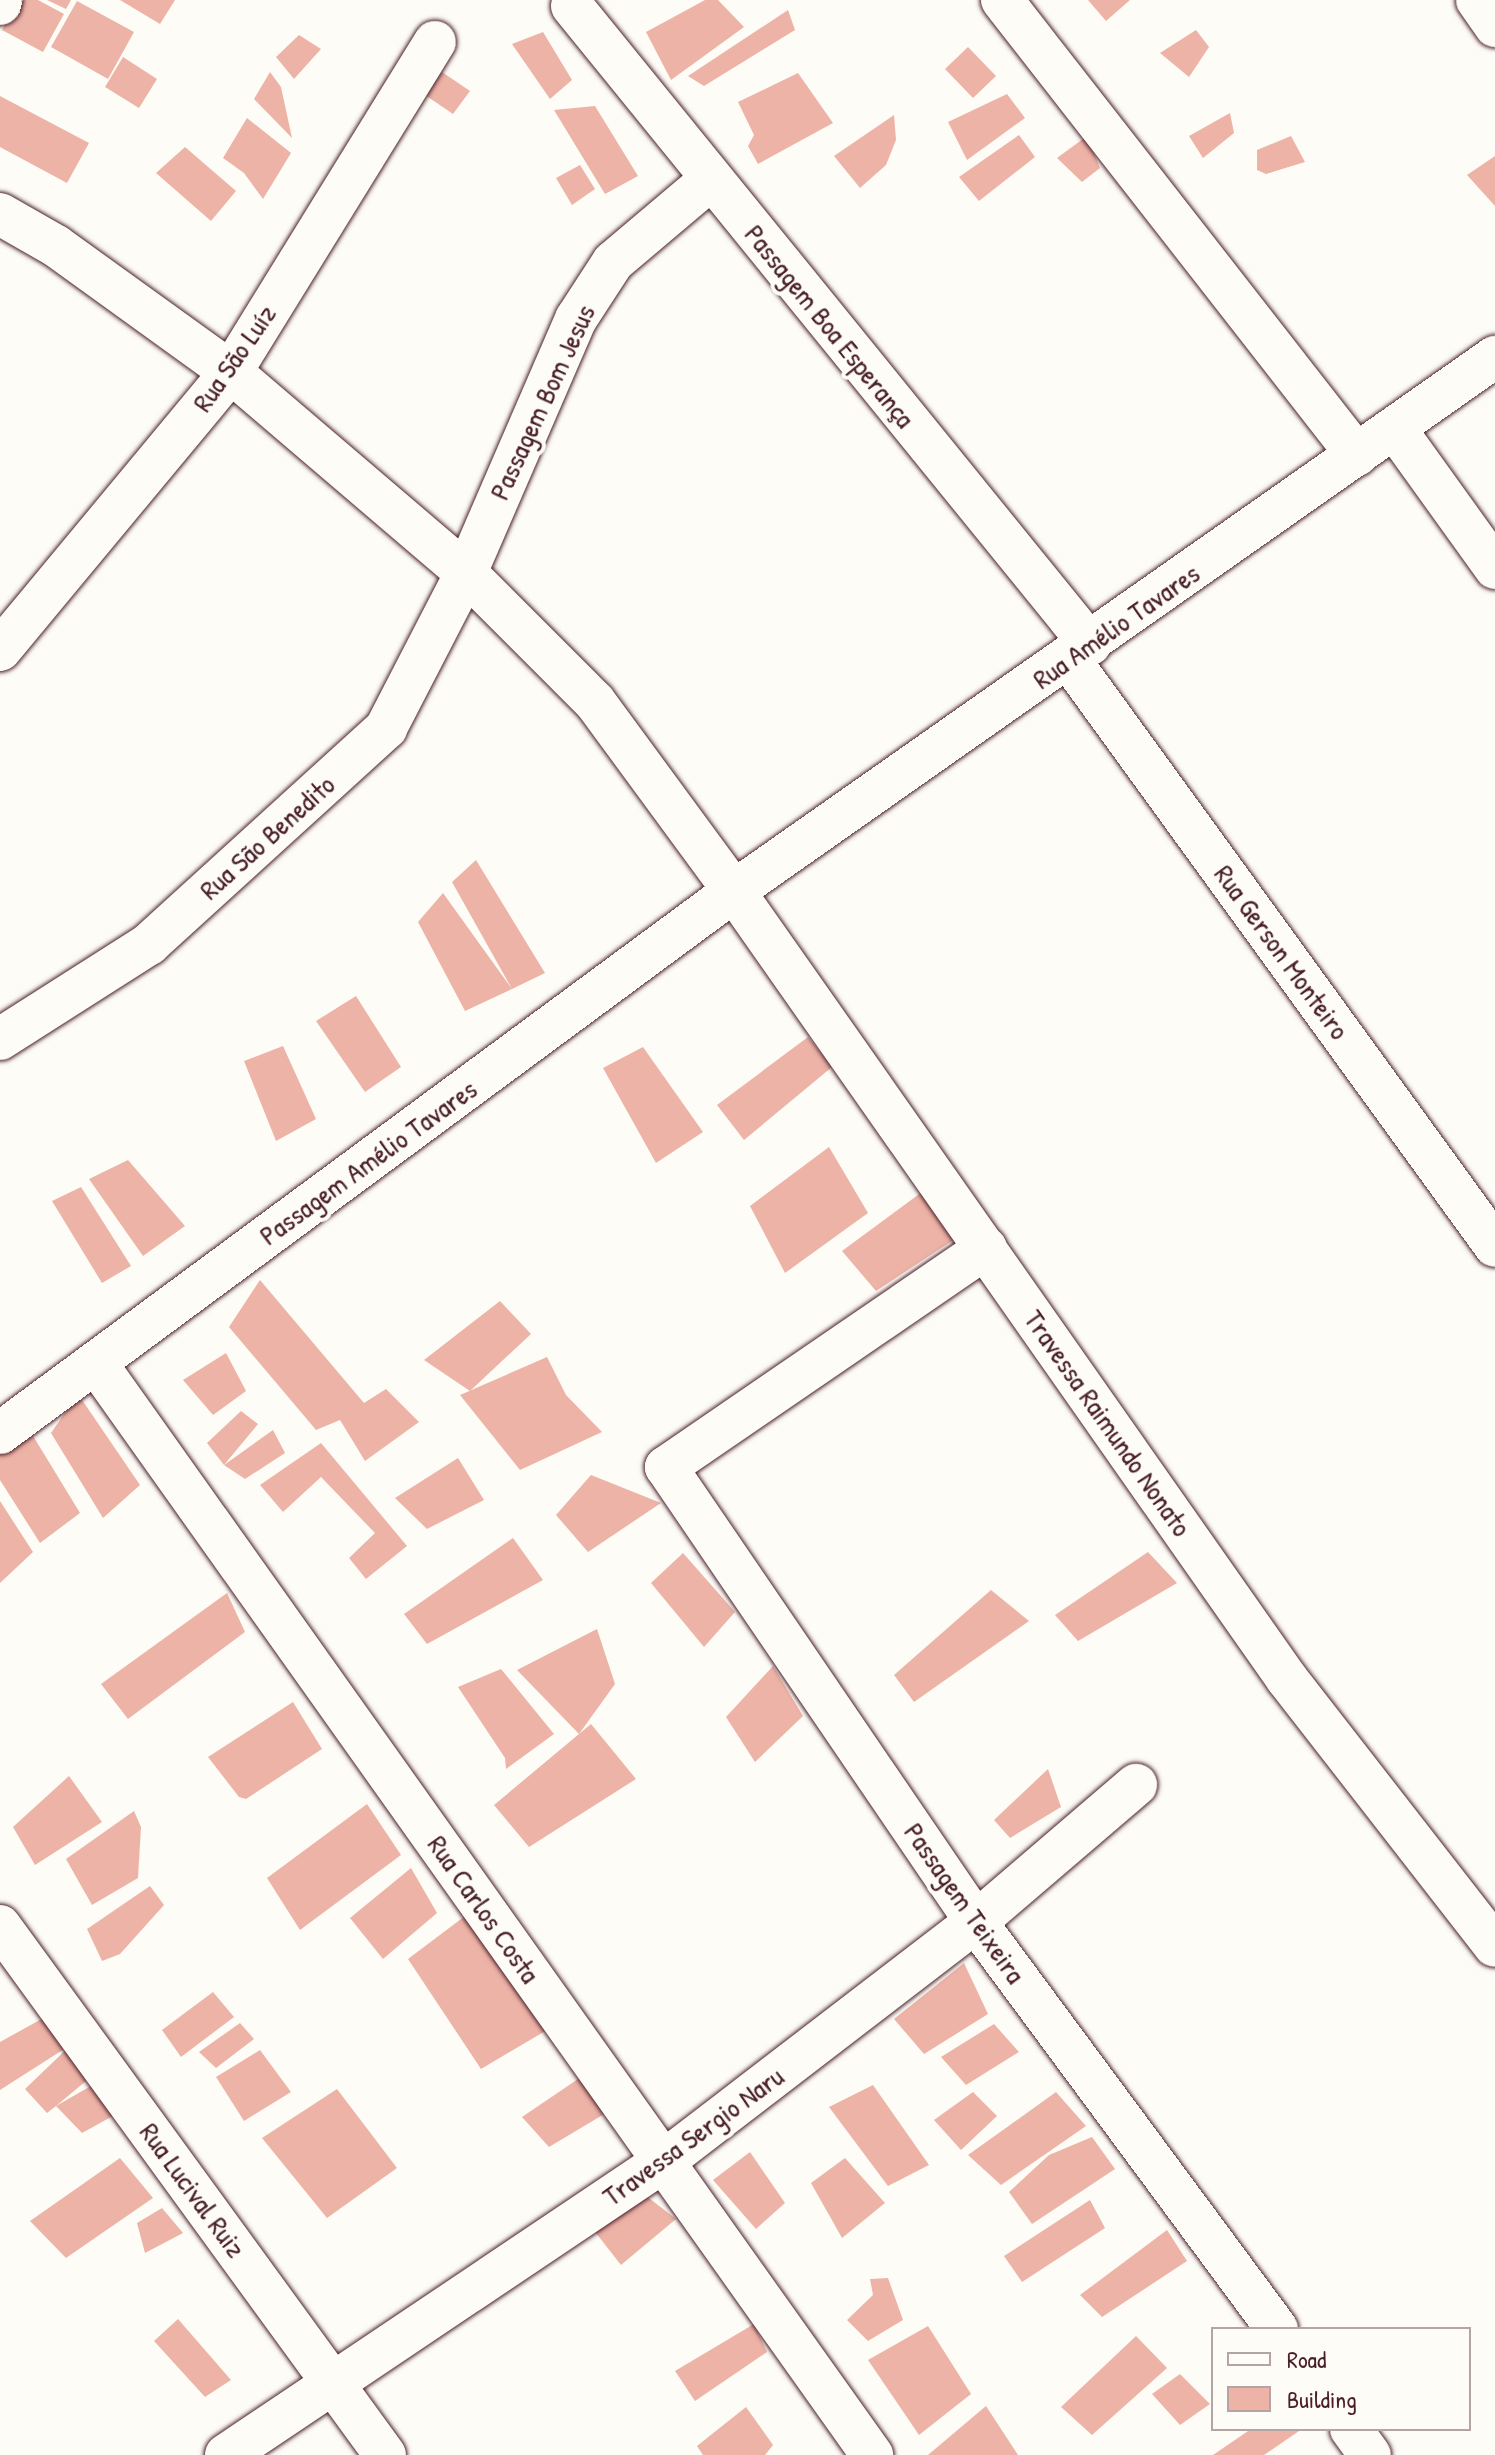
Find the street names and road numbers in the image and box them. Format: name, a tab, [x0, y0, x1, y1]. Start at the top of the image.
street label: Passagem Boa Esperança	[738, 218, 922, 434]
street label: Rua São Luíz	[185, 298, 283, 418]
street label: Passagem Bom Jesus	[482, 299, 602, 505]
street label: Rua Amélio Tavares	[1026, 556, 1206, 696]
street label: Rua São Benedito	[193, 768, 341, 906]
street label: Rua Gerson Monteiro	[1207, 858, 1357, 1046]
street label: Passagem Amélio Tavares	[253, 1072, 483, 1252]
street label: Travessa Raimundo Nonato	[1017, 1303, 1199, 1543]
street label: Passagem Teixeira	[897, 1816, 1033, 1990]
street label: Rua Carlos Costa	[421, 1829, 547, 1989]
street label: Travessa Sergio Naru	[596, 2059, 790, 2213]
street label: Rua Lucival Ruiz	[133, 2116, 253, 2264]

